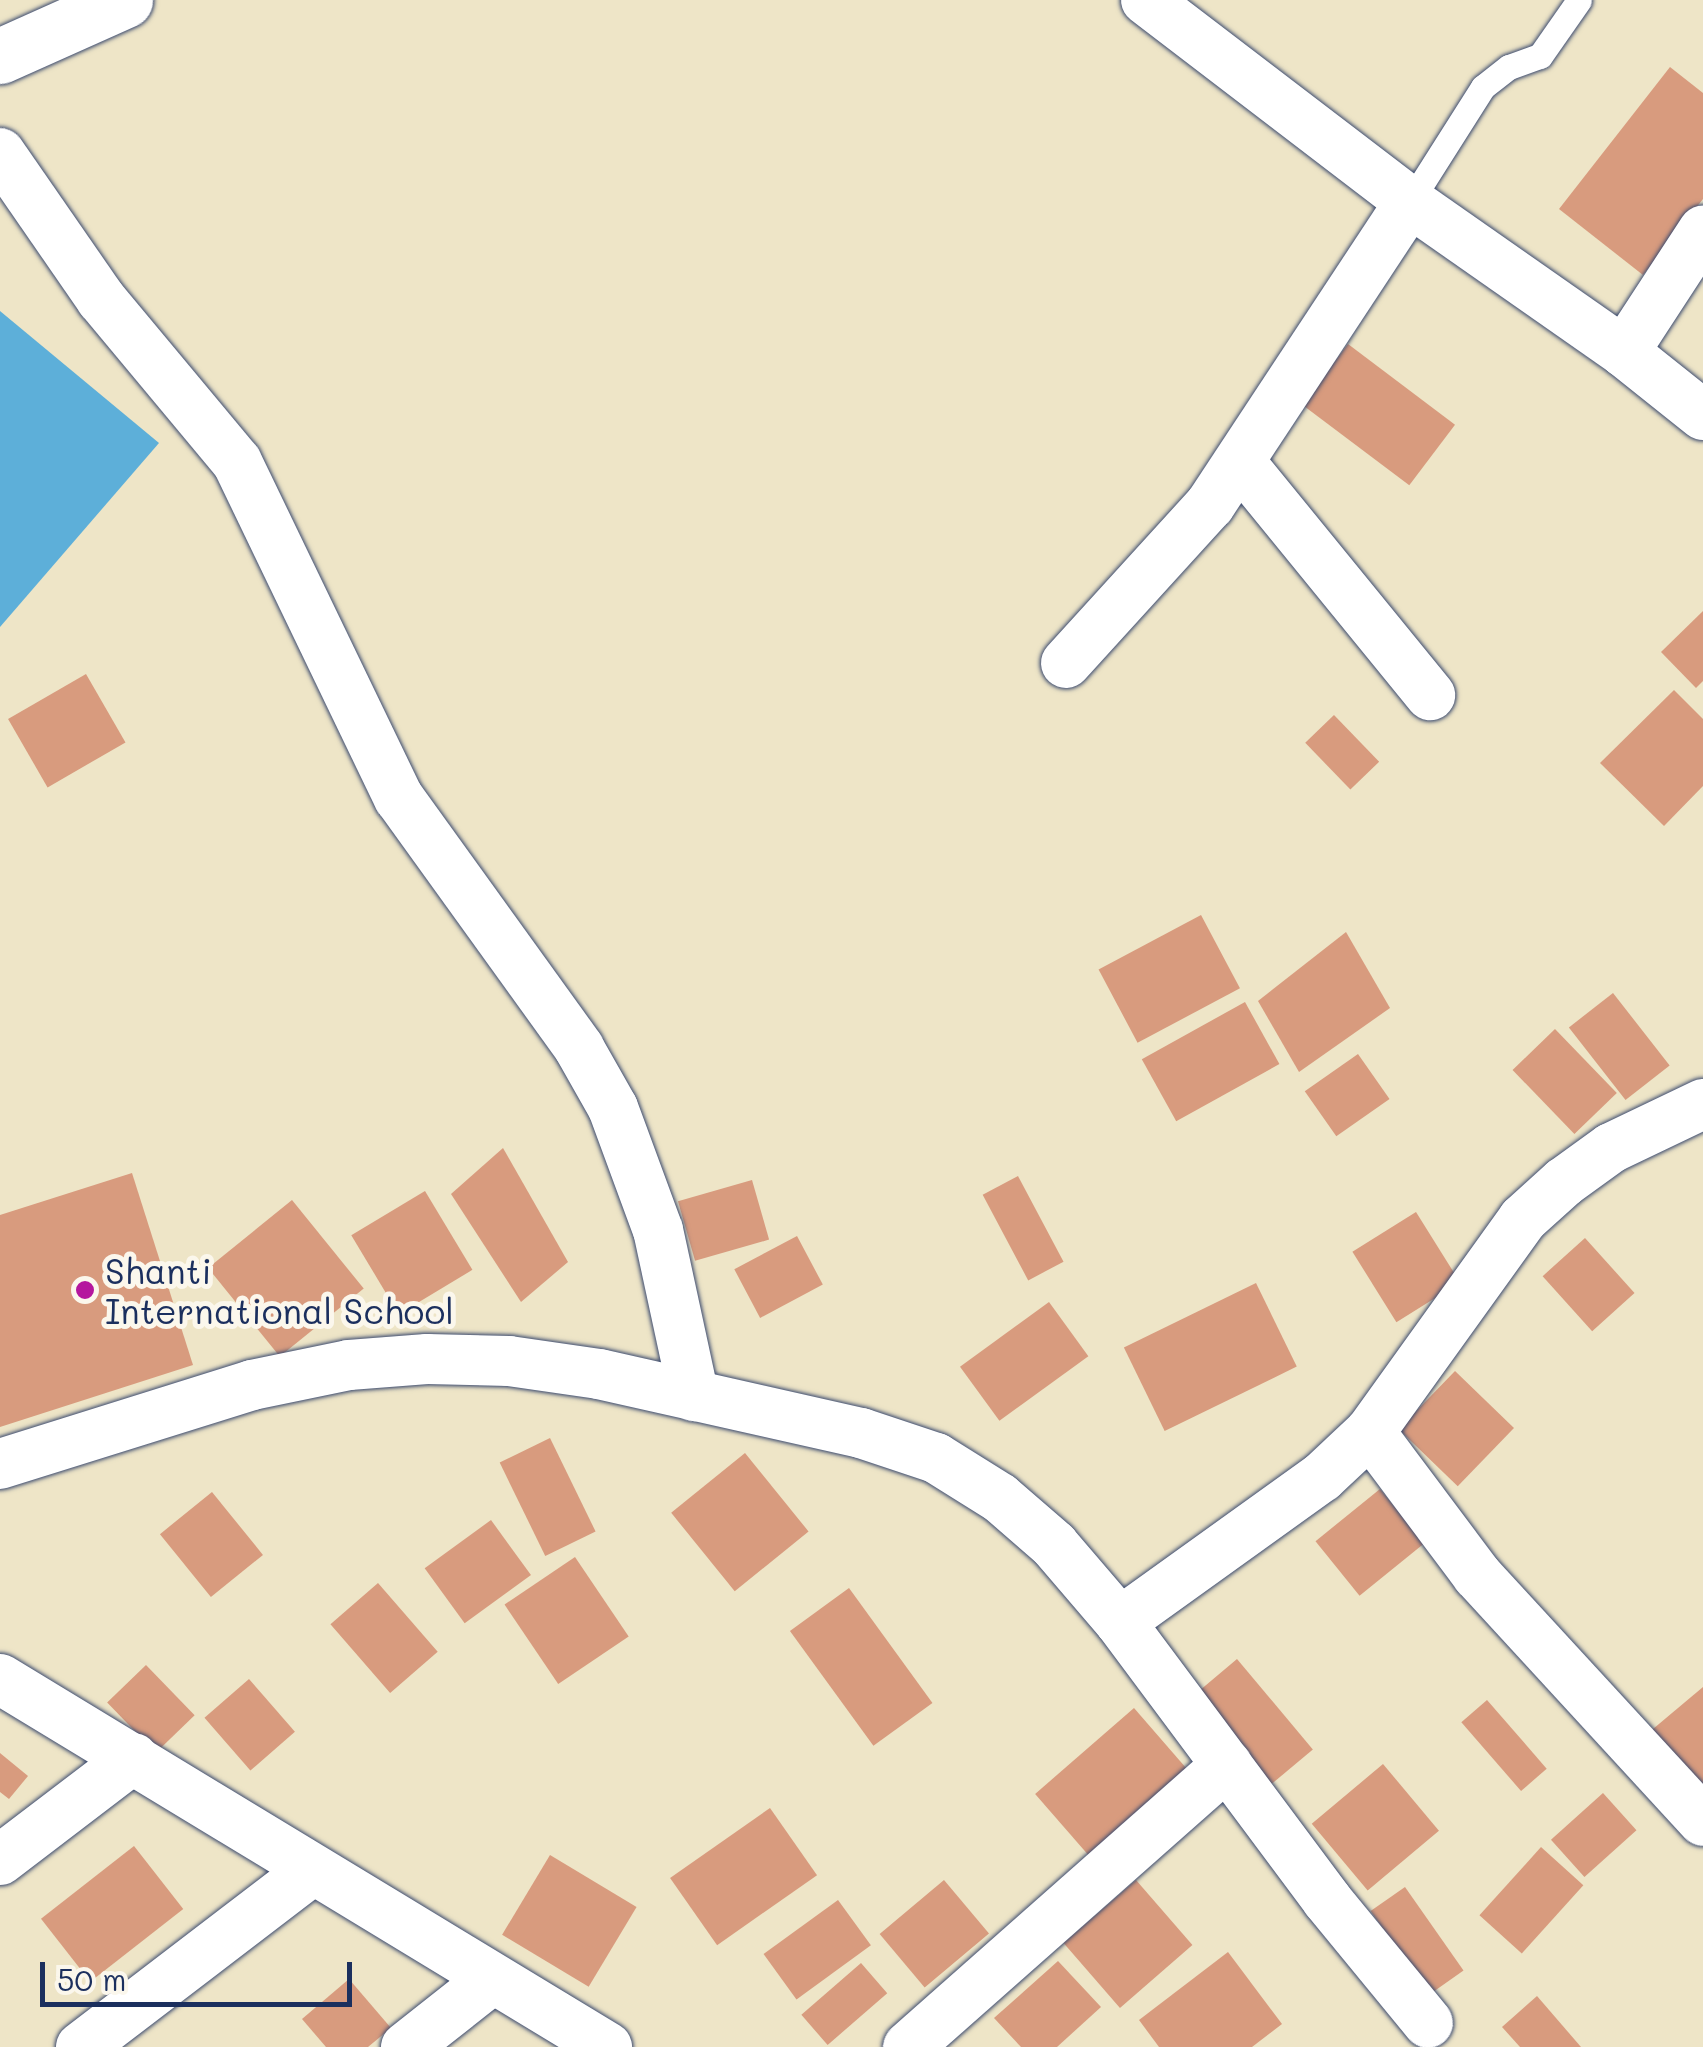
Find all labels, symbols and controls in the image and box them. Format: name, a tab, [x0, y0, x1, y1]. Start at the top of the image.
place label: Shanti International School	[105, 1249, 454, 1331]
marker: Shanti International School	[74, 1279, 96, 1301]
scale bar	[45, 1942, 358, 2004]
text: 50 m	[57, 1959, 127, 1999]

